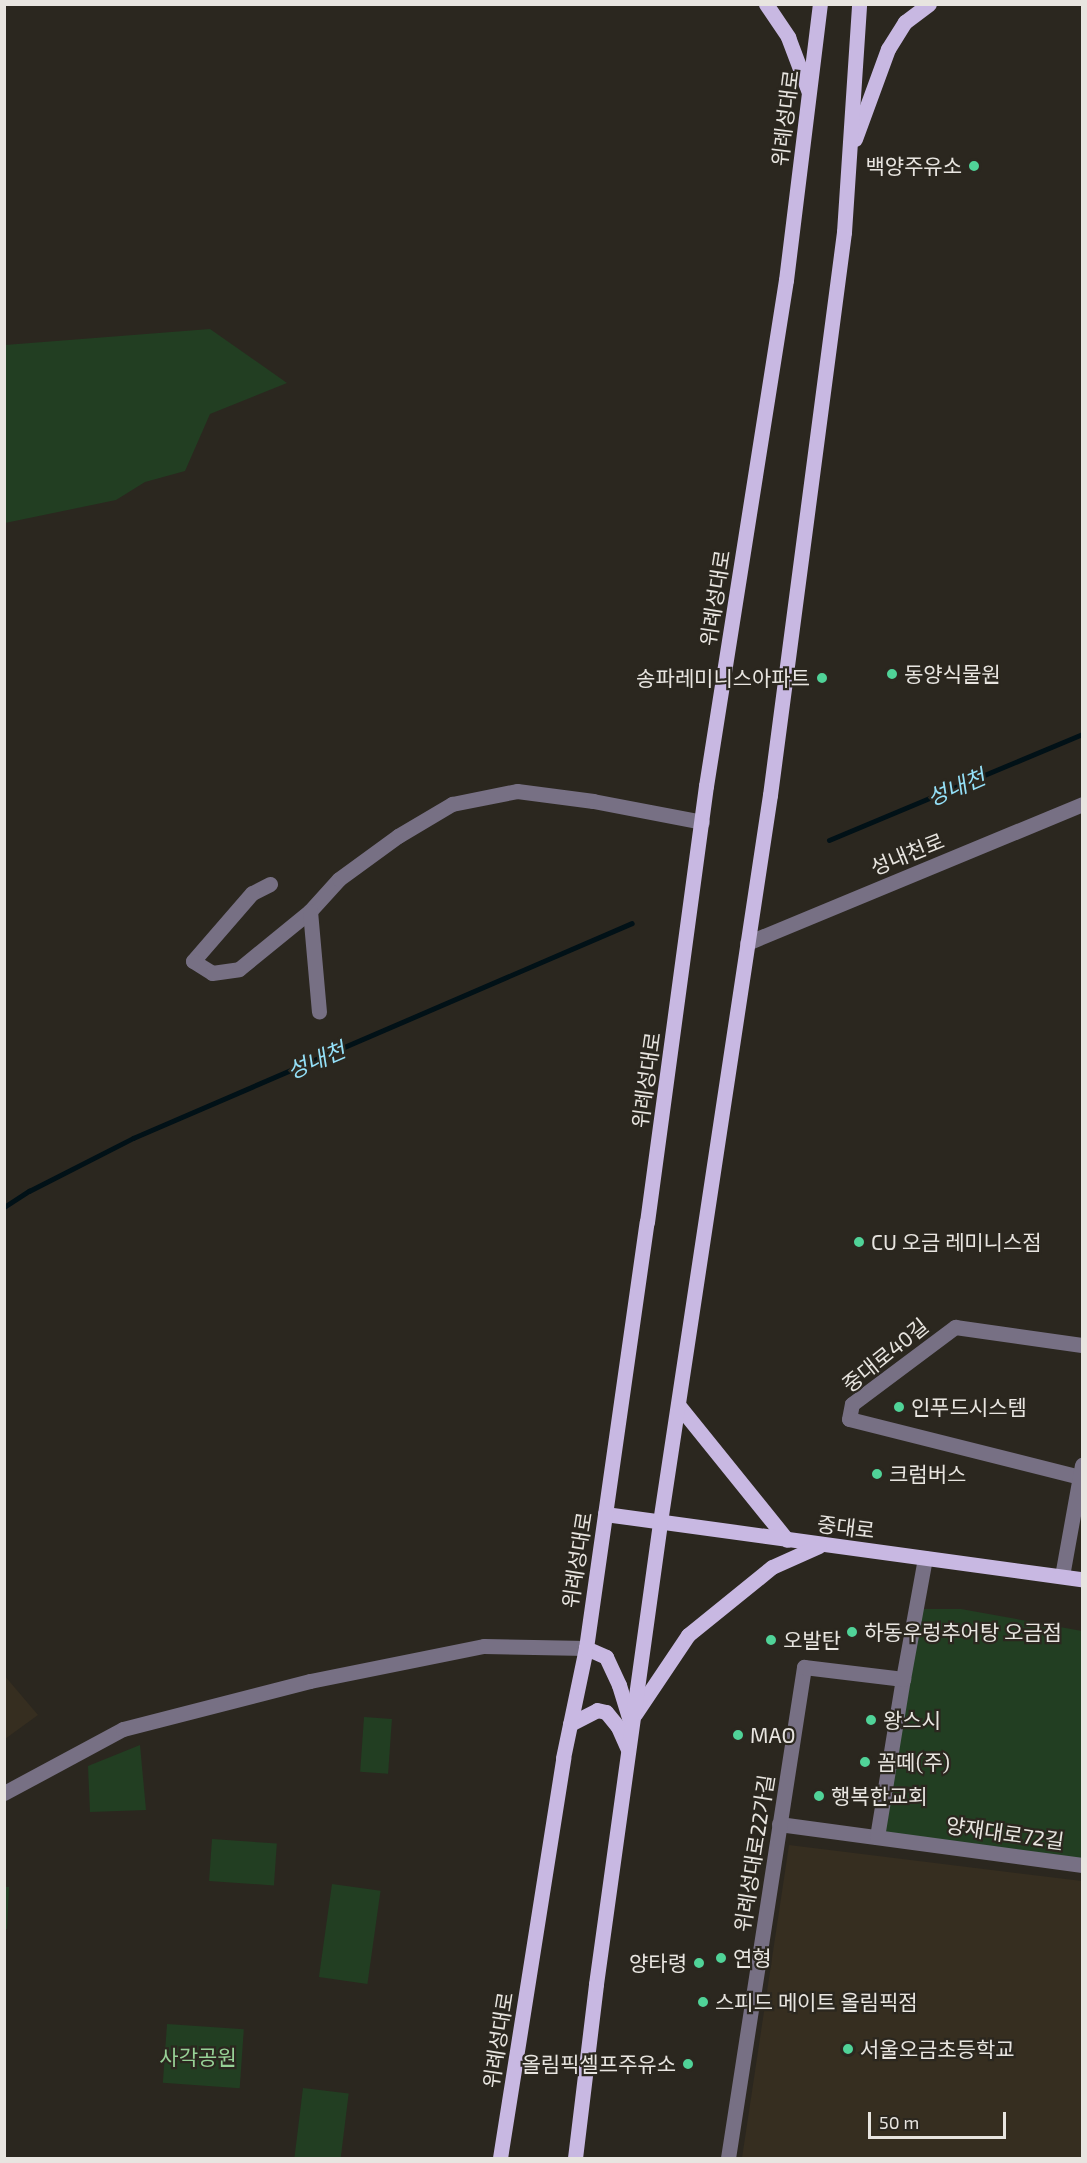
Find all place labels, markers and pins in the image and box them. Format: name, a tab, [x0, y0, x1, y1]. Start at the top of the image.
place label: 백양주유소	[865, 153, 962, 179]
marker: 백양주유소	[967, 159, 981, 173]
place label: 동양식물원	[904, 661, 1001, 687]
place label: 송파레미니스아파트	[636, 665, 810, 691]
marker: 동양식물원	[885, 667, 899, 681]
marker: 송파레미니스아파트	[815, 671, 829, 685]
place label: CU 오금 레미니스점	[871, 1229, 1042, 1255]
marker: CU 오금 레미니스점	[852, 1235, 866, 1249]
place label: 인푸드시스템	[911, 1394, 1027, 1420]
marker: 인푸드시스템	[892, 1400, 906, 1414]
place label: 크럼버스	[889, 1461, 966, 1487]
marker: 크럼버스	[870, 1467, 884, 1481]
place label: 하동우렁추어탕 오금점	[864, 1619, 1062, 1645]
marker: 하동우렁추어탕 오금점	[845, 1625, 859, 1639]
place label: 오발탄	[783, 1627, 841, 1653]
marker: 오발탄	[764, 1633, 778, 1647]
place label: 왕스시	[883, 1707, 941, 1733]
marker: 왕스시	[864, 1713, 878, 1727]
place label: MAO	[750, 1722, 795, 1748]
marker: MAO	[731, 1728, 745, 1742]
place label: 꼼떼(주)	[877, 1749, 950, 1775]
marker: 꼼떼(주)	[858, 1755, 872, 1769]
place label: 행복한교회	[831, 1783, 928, 1809]
marker: 행복한교회	[812, 1789, 826, 1803]
place label: 연형	[733, 1945, 772, 1971]
place label: 양타령	[629, 1950, 687, 1976]
marker: 연형	[714, 1951, 728, 1965]
marker: 양타령	[692, 1956, 706, 1970]
place label: 스피드 메이트 올림픽점	[715, 1989, 918, 2015]
marker: 스피드 메이트 올림픽점	[696, 1995, 710, 2009]
place label: 서울오금초등학교	[860, 2036, 1015, 2062]
marker: 서울오금초등학교	[841, 2042, 855, 2056]
place label: 올림픽셀프주유소	[521, 2051, 676, 2077]
marker: 올림픽셀프주유소	[681, 2057, 695, 2071]

